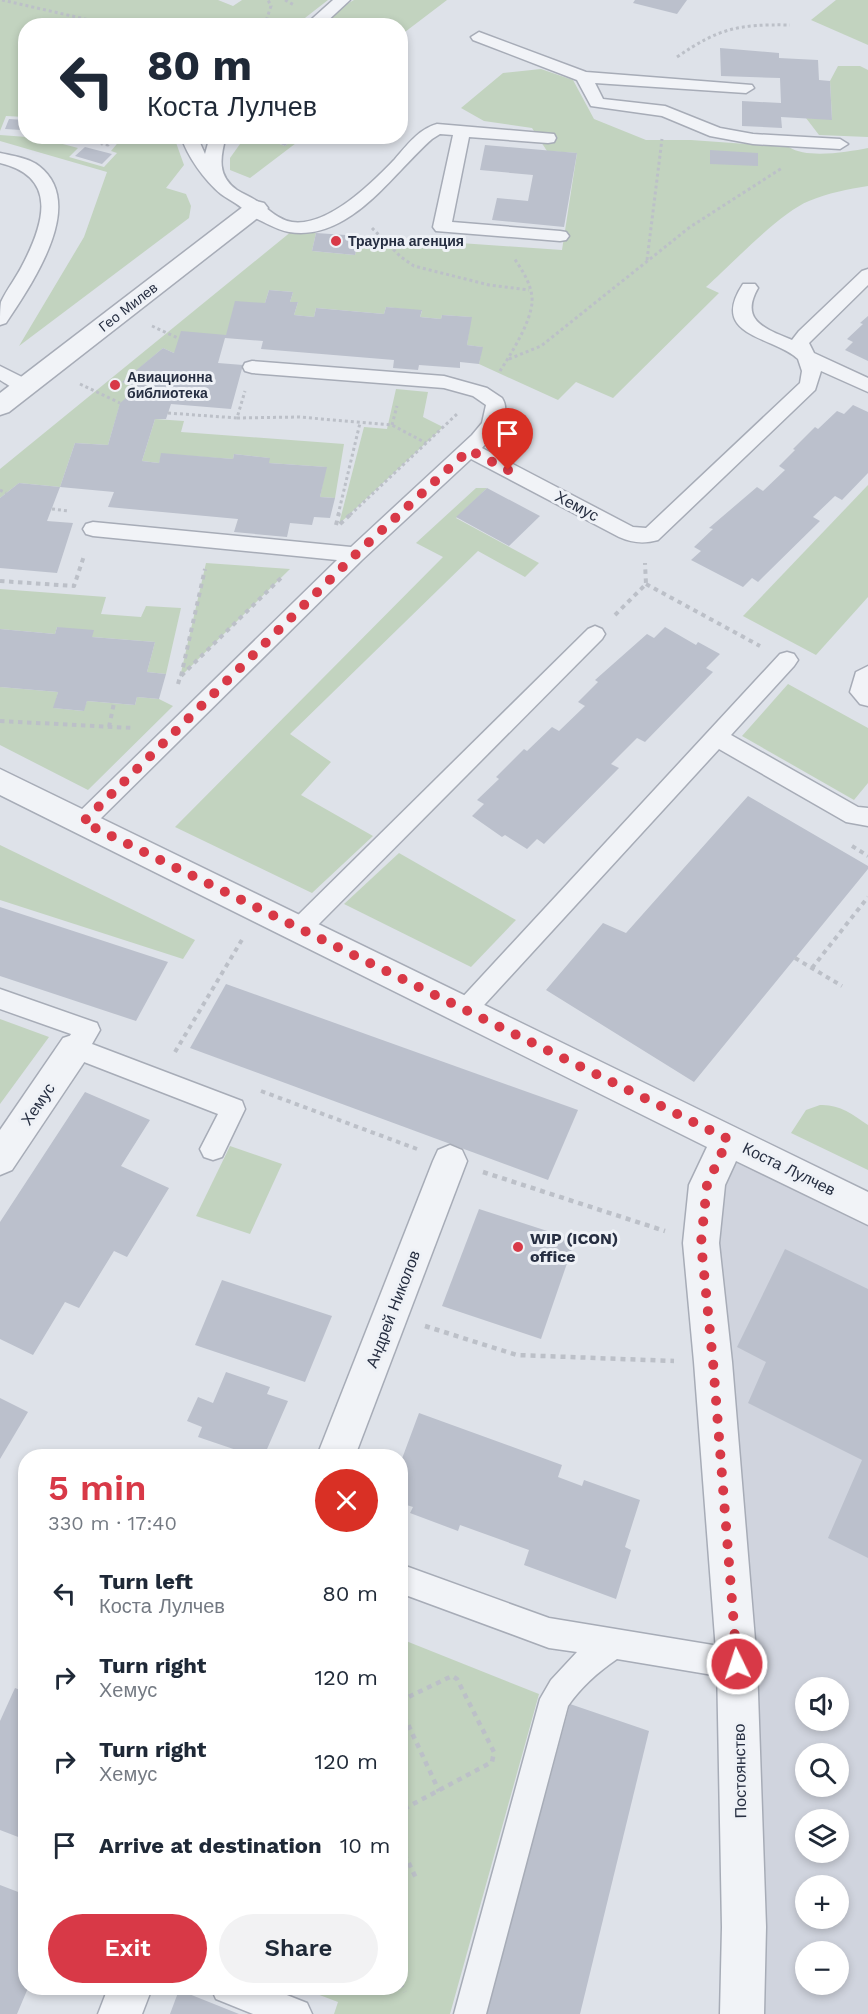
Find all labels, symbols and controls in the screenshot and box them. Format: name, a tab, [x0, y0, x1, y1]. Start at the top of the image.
text: 80 m	[147, 41, 252, 90]
icon: left	[48, 42, 126, 120]
text: Коста Лулчев	[147, 91, 317, 123]
place label: Траурна агенция	[348, 233, 464, 249]
marker: Траурна агенция	[329, 234, 343, 248]
street label: Гео Милев	[96, 279, 160, 335]
place label: Авиационна библиотека	[127, 369, 213, 401]
marker: Авиационна библиотека	[108, 378, 122, 392]
pin	[482, 408, 533, 470]
icon: arrive	[491, 417, 524, 450]
street label: Хемус	[552, 487, 602, 525]
street label: Хемус	[17, 1079, 59, 1129]
street label: Коста Лулчев	[740, 1138, 838, 1200]
place label: WIP (ICON) office	[530, 1229, 618, 1266]
marker: WIP (ICON) office	[511, 1240, 525, 1254]
street label: Андрей Николов	[362, 1248, 424, 1370]
text: 5 min	[48, 1467, 146, 1509]
button: close	[315, 1469, 378, 1532]
text: 330 m · 17:40	[48, 1511, 177, 1535]
text: Turn left	[99, 1569, 193, 1594]
icon: left	[48, 1577, 81, 1610]
text: 80 m	[322, 1581, 378, 1606]
text: Коста Лулчев	[99, 1594, 225, 1618]
position arrow	[705, 1632, 769, 1696]
text: Turn right	[99, 1653, 206, 1678]
icon: right	[48, 1661, 81, 1694]
text: 120 m	[314, 1665, 378, 1690]
map controls	[795, 1677, 849, 1995]
button: sound	[795, 1677, 849, 1731]
text: Хемус	[99, 1678, 157, 1702]
street label: Постоянство	[730, 1723, 750, 1818]
text: Turn right	[99, 1737, 206, 1762]
button: search	[795, 1743, 849, 1797]
icon: right	[48, 1745, 81, 1778]
text: 120 m	[314, 1749, 378, 1774]
text: Хемус	[99, 1762, 157, 1786]
button: layers	[795, 1809, 849, 1863]
icon: arrive	[48, 1829, 81, 1862]
text: Arrive at destination	[99, 1833, 322, 1858]
text: 10 m	[340, 1833, 390, 1858]
button: +	[795, 1875, 849, 1929]
button: Exit	[48, 1914, 207, 1983]
button: Share	[219, 1914, 378, 1983]
button: −	[795, 1941, 849, 1995]

